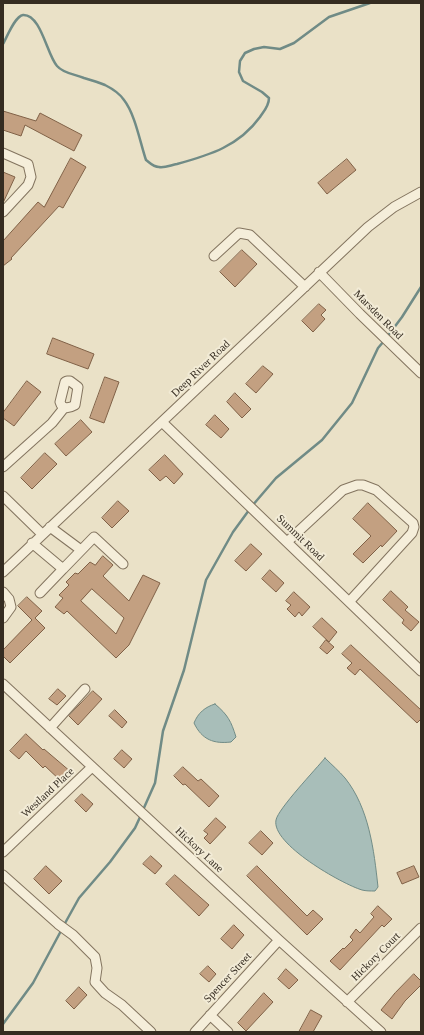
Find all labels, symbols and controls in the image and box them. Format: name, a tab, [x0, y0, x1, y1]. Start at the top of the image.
street label: Marsden Road	[351, 288, 405, 342]
street label: Deep River Road	[169, 338, 233, 400]
street label: Summit Road	[274, 512, 326, 564]
street label: Westland Place	[19, 765, 77, 821]
street label: Hickory Lane	[172, 824, 226, 876]
street label: Hickory Court	[349, 930, 403, 984]
street label: Spencer Street	[201, 950, 255, 1006]

